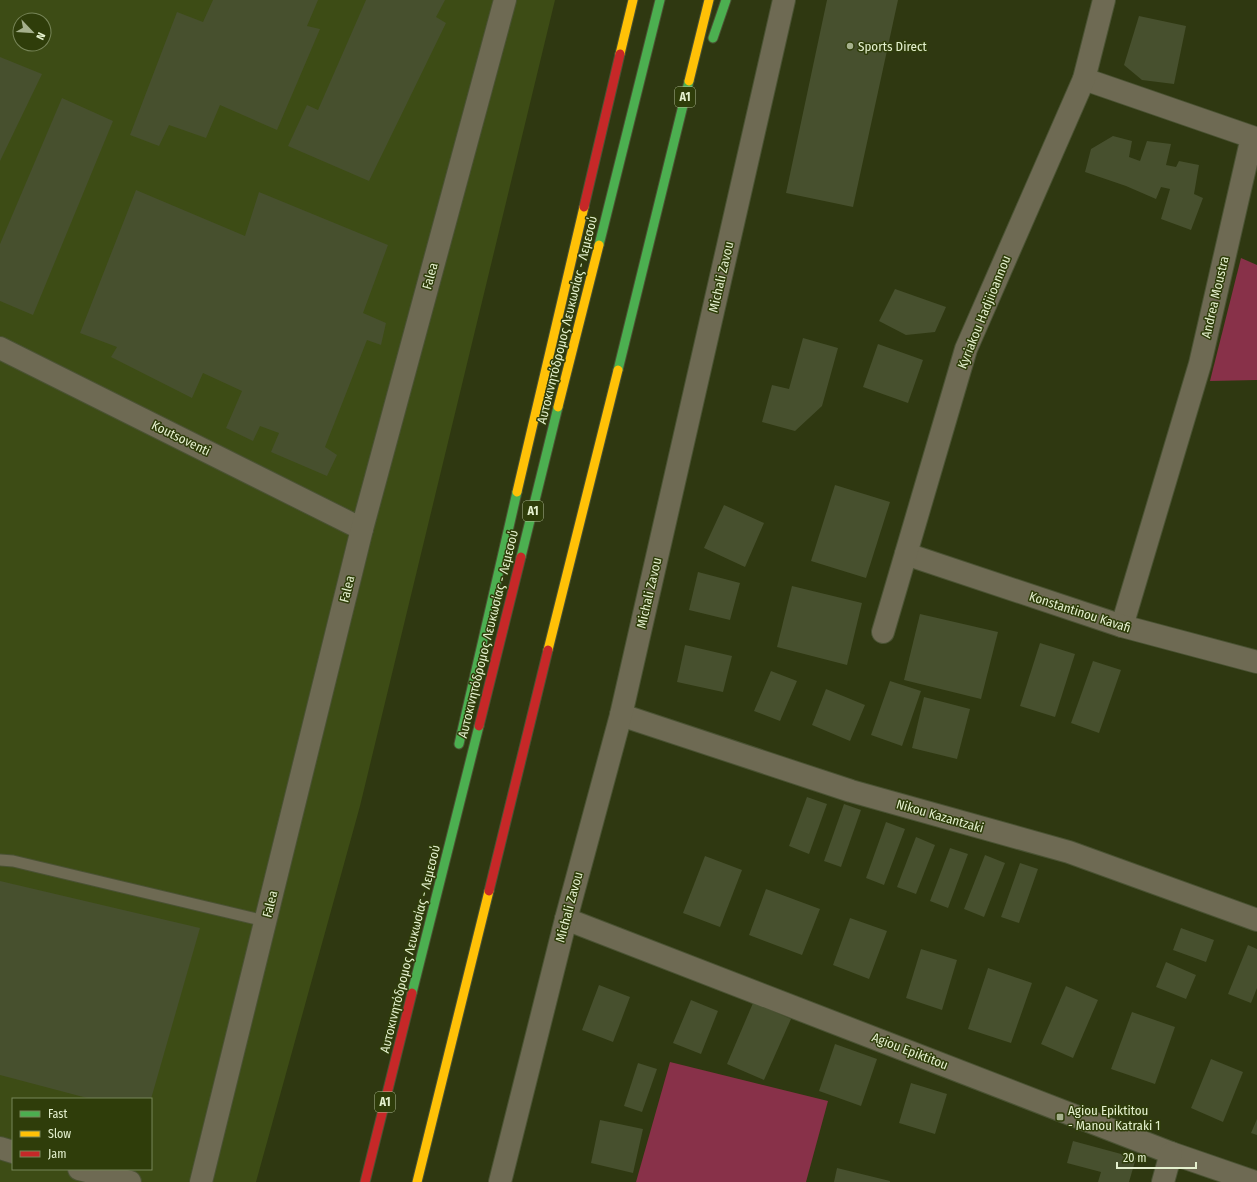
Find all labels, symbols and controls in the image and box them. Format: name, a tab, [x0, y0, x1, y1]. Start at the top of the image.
north arrow	[12, 12, 52, 52]
text: N	[33, 30, 48, 42]
place label: Sports Direct	[858, 39, 928, 54]
marker: Sports Direct	[845, 41, 855, 51]
road number: A1	[675, 87, 695, 107]
street label: Αυτοκινητόδρομος Λευκωσίας - Λεμεσού	[534, 214, 600, 426]
street label: Michali Zavou	[706, 240, 736, 314]
street label: Kyriakou Hadjiioannou	[954, 253, 1014, 371]
street label: Andrea Moustra	[1198, 255, 1232, 339]
street label: Falea	[419, 261, 441, 291]
street label: Koutsoventi	[149, 417, 213, 459]
road number: A1	[523, 501, 543, 521]
street label: Αυτοκινητόδρομος Λευκωσίας - Λεμεσού	[455, 528, 521, 740]
street label: Michali Zavou	[634, 556, 664, 630]
street label: Falea	[336, 574, 358, 604]
street label: Konstantinou Kavafi	[1027, 588, 1133, 636]
street label: Nikou Kazantzaki	[895, 796, 985, 836]
street label: Αυτοκινητόδρομος Λευκωσίας - Λεμεσού	[377, 843, 443, 1055]
street label: Michali Zavou	[552, 870, 586, 944]
street label: Falea	[259, 889, 281, 919]
street label: Agiou Epiktitou	[870, 1030, 950, 1072]
road number: A1	[375, 1092, 395, 1112]
legend	[12, 1098, 152, 1170]
place label: Agiou Epiktitou - Manou Katraki 1	[1068, 1103, 1160, 1133]
text: Fast	[48, 1107, 67, 1121]
marker: Agiou Epiktitou - Manou Katraki 1	[1055, 1112, 1065, 1122]
text: Slow	[48, 1127, 71, 1141]
scale bar	[1117, 1144, 1196, 1170]
text: Jam	[48, 1147, 66, 1161]
text: 20 m	[1123, 1151, 1147, 1165]

